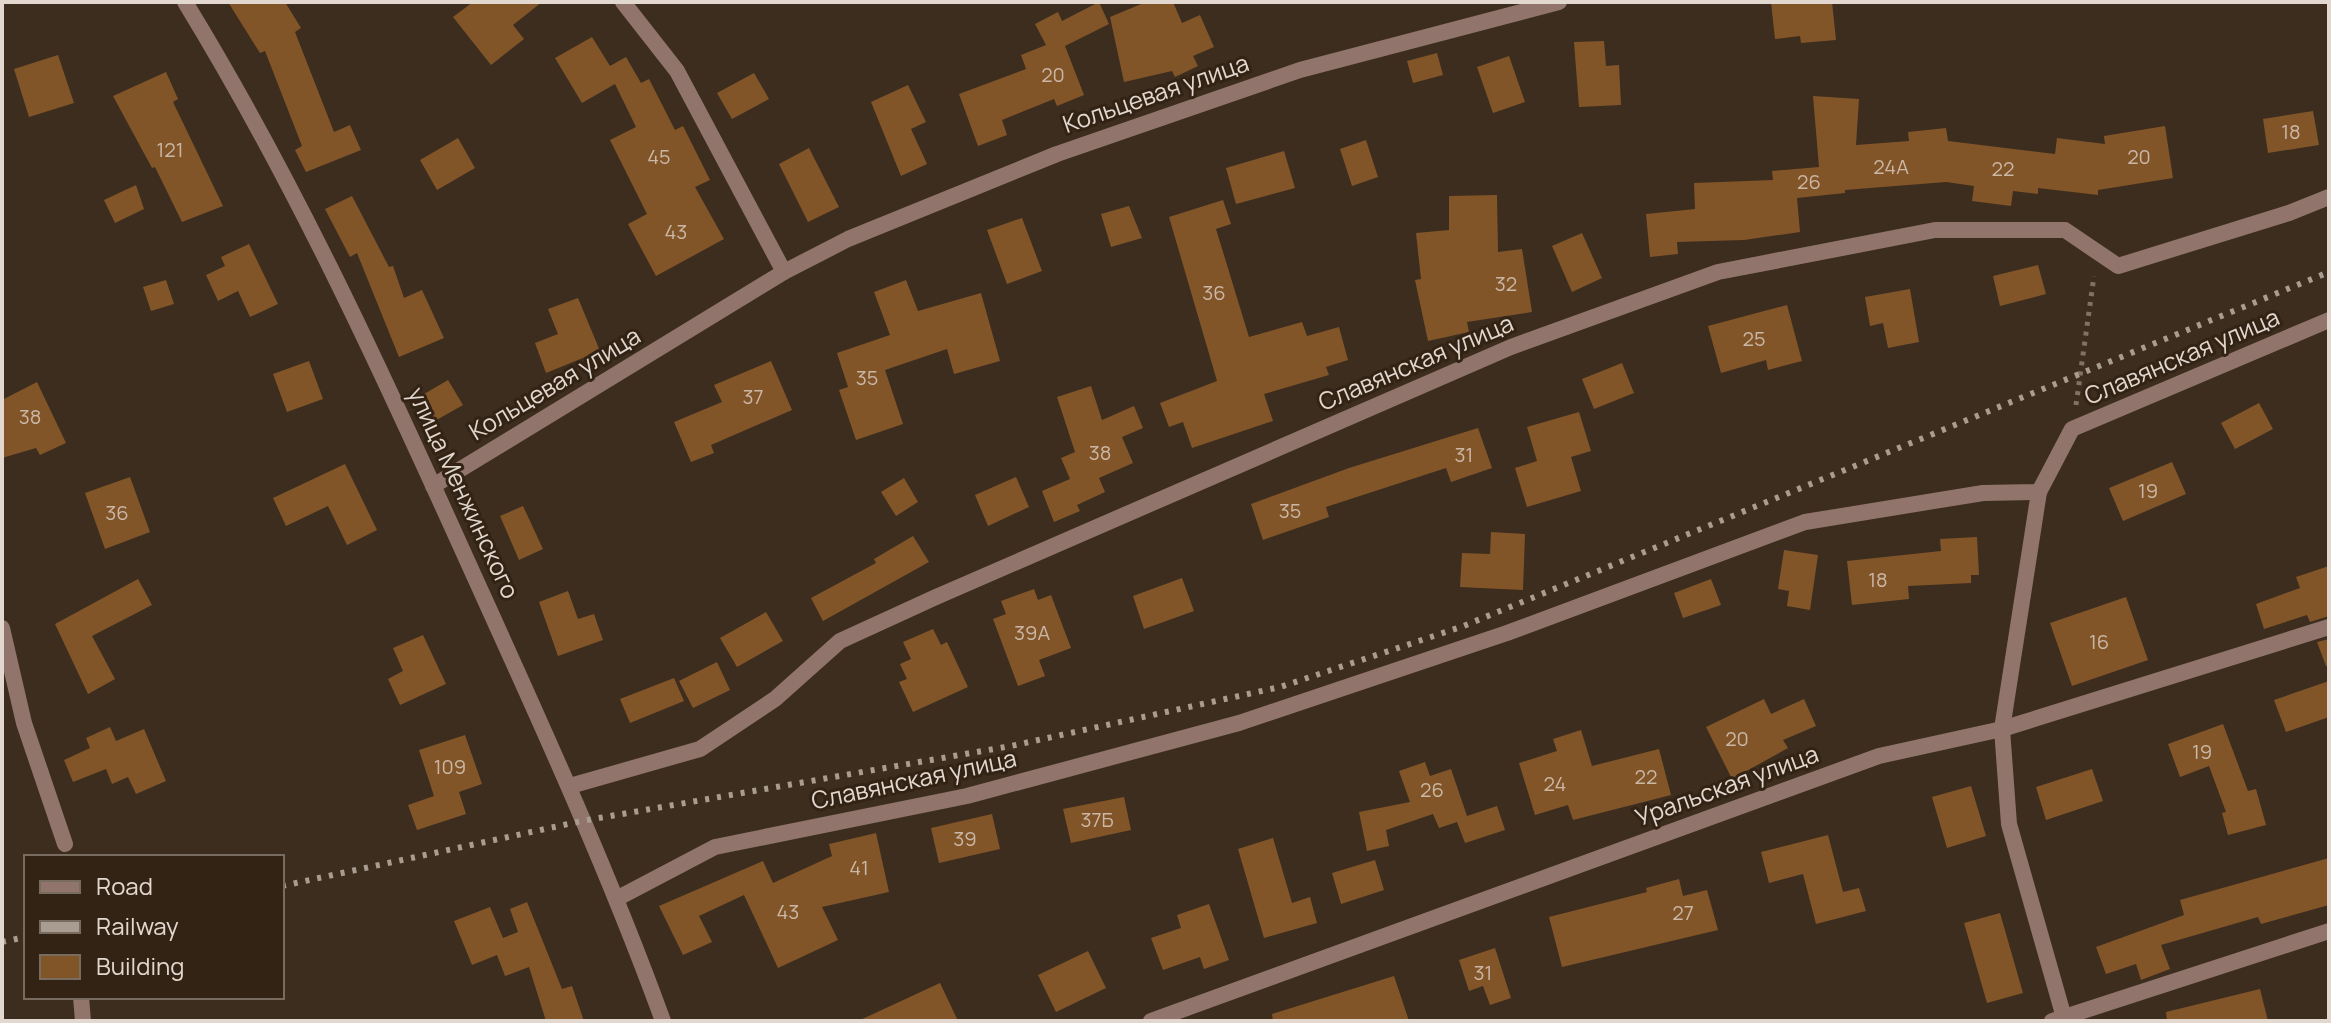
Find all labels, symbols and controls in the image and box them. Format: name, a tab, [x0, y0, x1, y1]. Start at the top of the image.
street label: Кольцевая улица	[1058, 45, 1253, 140]
house number: 20	[1041, 61, 1065, 88]
house number: 18	[2281, 118, 2301, 145]
house number: 121	[157, 136, 184, 163]
house number: 45	[647, 143, 671, 170]
house number: 20	[2127, 143, 2151, 170]
house number: 24А	[1873, 153, 1909, 180]
house number: 22	[1992, 155, 2014, 182]
house number: 26	[1797, 168, 1821, 195]
house number: 43	[665, 218, 687, 245]
house number: 32	[1495, 270, 1517, 297]
house number: 36	[1202, 279, 1226, 306]
street label: Славянская улица	[2079, 300, 2284, 412]
street label: Славянская улица	[1313, 306, 1518, 418]
street label: Кольцевая улица	[462, 318, 646, 447]
house number: 25	[1743, 325, 1765, 352]
house number: 35	[856, 364, 878, 391]
street label: улица Менжинского	[401, 381, 528, 604]
house number: 37	[742, 383, 764, 410]
house number: 38	[19, 403, 41, 430]
house number: 38	[1089, 439, 1111, 466]
house number: 31	[1455, 441, 1473, 468]
house number: 19	[2138, 477, 2158, 504]
house number: 35	[1279, 497, 1301, 524]
house number: 36	[105, 499, 129, 526]
house number: 18	[1868, 566, 1888, 593]
house number: 39А	[1014, 619, 1050, 646]
house number: 16	[2089, 628, 2109, 655]
house number: 20	[1725, 725, 1749, 752]
street label: Уральская улица	[1630, 736, 1823, 833]
house number: 19	[2192, 738, 2212, 765]
street label: Славянская улица	[808, 741, 1019, 816]
house number: 109	[434, 753, 466, 780]
house number: 22	[1635, 763, 1657, 790]
house number: 24	[1544, 770, 1566, 797]
house number: 26	[1420, 776, 1444, 803]
house number: 37Б	[1080, 806, 1114, 833]
house number: 39	[953, 825, 977, 852]
house number: 41	[849, 854, 869, 881]
legend	[24, 855, 284, 999]
text: Road	[96, 869, 153, 902]
house number: 43	[777, 898, 799, 925]
house number: 27	[1672, 899, 1694, 926]
text: Railway	[96, 909, 179, 942]
text: Building	[96, 949, 184, 982]
house number: 31	[1474, 959, 1492, 986]

